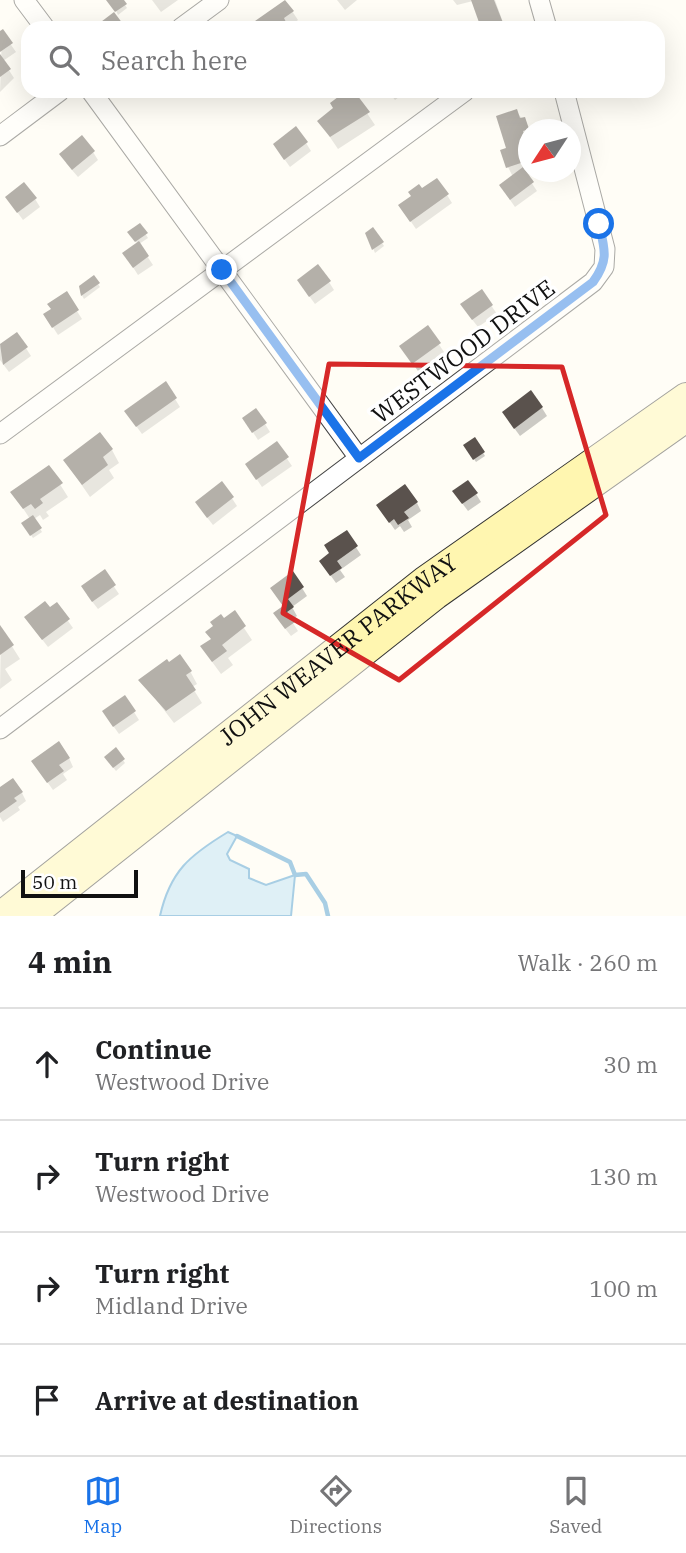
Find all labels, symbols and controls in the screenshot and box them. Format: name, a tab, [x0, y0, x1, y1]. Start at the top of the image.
search box	[21, 21, 665, 98]
icon: search	[45, 41, 83, 79]
text: Search here	[101, 43, 247, 77]
north arrow	[518, 119, 581, 182]
route start	[583, 208, 614, 239]
route end	[206, 254, 237, 285]
street label: WESTWOOD DRIVE	[365, 272, 561, 430]
street label: JOHN WEAVER PARKWAY	[212, 546, 463, 752]
scale bar	[21, 867, 138, 899]
text: 50 m	[32, 870, 77, 894]
text: 4 min	[28, 942, 112, 981]
text: Walk · 260 m	[517, 947, 658, 977]
text: Continue	[95, 1032, 212, 1066]
icon: ahead	[28, 1045, 66, 1083]
text: 30 m	[603, 1049, 658, 1079]
text: Westwood Drive	[95, 1066, 269, 1096]
text: Turn right	[95, 1144, 229, 1178]
icon: right	[28, 1157, 66, 1195]
text: 130 m	[589, 1161, 658, 1191]
text: Westwood Drive	[95, 1178, 269, 1208]
text: Turn right	[95, 1256, 229, 1290]
icon: right	[28, 1269, 66, 1307]
text: 100 m	[589, 1273, 658, 1303]
text: Midland Drive	[95, 1290, 248, 1320]
icon: arrive	[28, 1381, 66, 1419]
text: Arrive at destination	[95, 1383, 359, 1417]
tab: Map	[84, 1472, 122, 1538]
tab: Directions	[289, 1472, 382, 1538]
tab: Saved	[549, 1472, 602, 1538]

